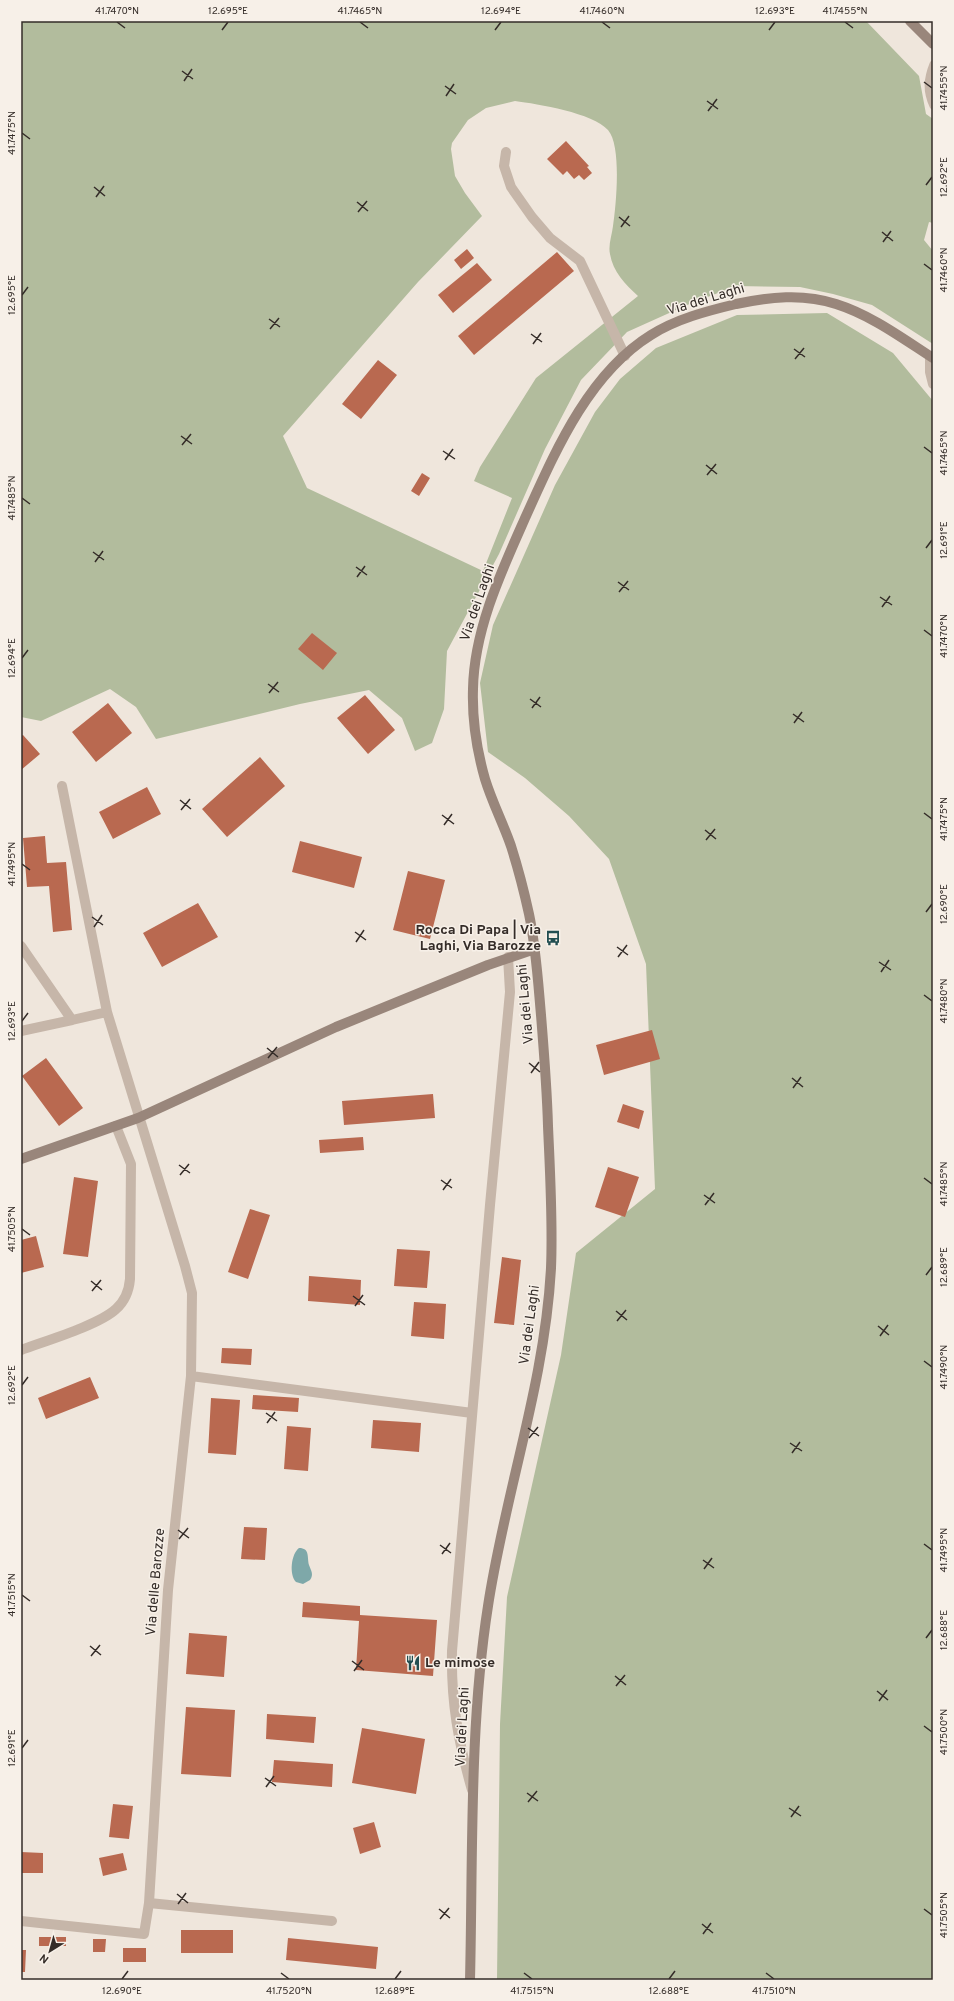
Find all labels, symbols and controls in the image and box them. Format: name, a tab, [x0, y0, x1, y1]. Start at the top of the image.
text: 41.7470°N	[95, 5, 139, 18]
text: 12.695°E	[208, 5, 248, 18]
text: 41.7465°N	[338, 5, 382, 18]
text: 12.694°E	[481, 5, 521, 18]
text: 41.7460°N	[579, 5, 625, 18]
text: 12.693°E	[755, 5, 795, 18]
text: 41.7455°N	[822, 5, 868, 18]
text: 41.7455°N	[938, 65, 951, 111]
text: 41.7475°N	[6, 111, 19, 155]
text: 12.692°E	[938, 157, 951, 197]
text: 41.7460°N	[938, 247, 951, 293]
text: 12.695°E	[6, 275, 19, 315]
street label: Via dei Laghi	[665, 280, 747, 320]
text: 41.7465°N	[938, 431, 951, 475]
text: 41.7485°N	[6, 475, 19, 521]
text: 12.691°E	[938, 521, 951, 559]
street label: Via dei Laghi	[457, 562, 499, 644]
text: 41.7470°N	[938, 614, 951, 658]
text: 12.694°E	[6, 638, 19, 678]
text: 41.7475°N	[938, 797, 951, 841]
text: 41.7495°N	[6, 842, 19, 886]
text: 12.690°E	[938, 884, 951, 924]
place label: Rocca Di Papa | Via Laghi, Via Barozze	[416, 919, 541, 955]
bus stop icon: Rocca Di Papa | Via Laghi, Via Barozze	[544, 929, 562, 947]
street label: Via dei Laghi	[514, 963, 538, 1045]
text: 41.7480°N	[938, 978, 951, 1024]
text: 12.693°E	[6, 1001, 19, 1041]
text: 41.7485°N	[938, 1161, 951, 1207]
text: 41.7505°N	[6, 1206, 19, 1252]
text: 12.689°E	[938, 1247, 951, 1287]
street label: Via dei Laghi	[516, 1284, 544, 1366]
text: 41.7490°N	[938, 1345, 951, 1389]
text: 12.692°E	[6, 1365, 19, 1405]
street label: Via delle Barozze	[143, 1527, 169, 1637]
text: 41.7495°N	[938, 1528, 951, 1572]
text: 41.7515°N	[6, 1573, 19, 1617]
text: 12.688°E	[938, 1610, 951, 1650]
restaurant icon: Le mimose	[404, 1654, 422, 1672]
place label: Le mimose	[425, 1655, 495, 1672]
street label: Via dei Laghi	[452, 1686, 474, 1768]
text: 41.7500°N	[938, 1709, 951, 1755]
text: 12.691°E	[6, 1729, 19, 1767]
text: 41.7505°N	[938, 1892, 951, 1938]
north arrow	[30, 1931, 70, 1971]
text: N	[37, 1950, 52, 1966]
text: 12.690°E	[102, 1985, 142, 1998]
text: 41.7520°N	[266, 1985, 312, 1998]
text: 12.689°E	[375, 1985, 415, 1998]
text: 41.7515°N	[510, 1985, 554, 1998]
text: 12.688°E	[649, 1985, 689, 1998]
text: 41.7510°N	[752, 1985, 796, 1998]

